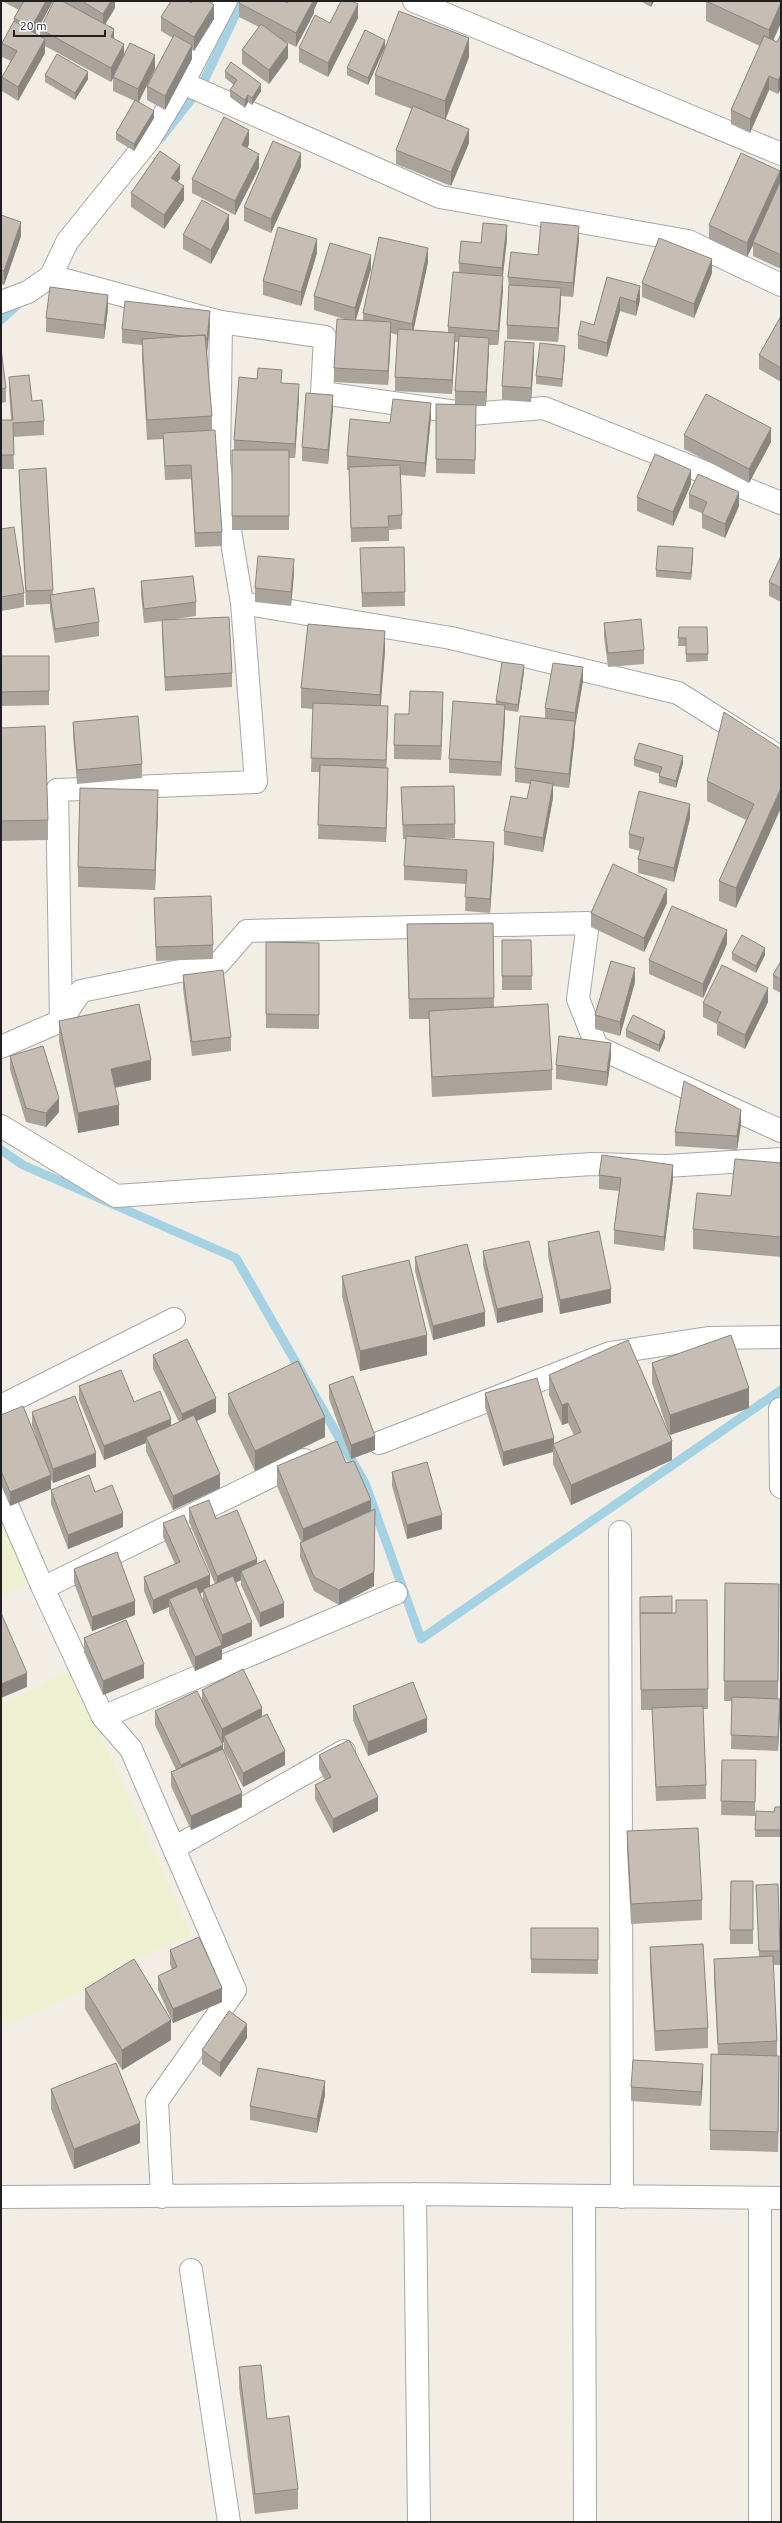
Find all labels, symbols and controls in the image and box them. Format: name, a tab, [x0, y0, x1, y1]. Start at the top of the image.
scale bar	[14, 12, 105, 38]
text: 20 m	[20, 19, 47, 32]

